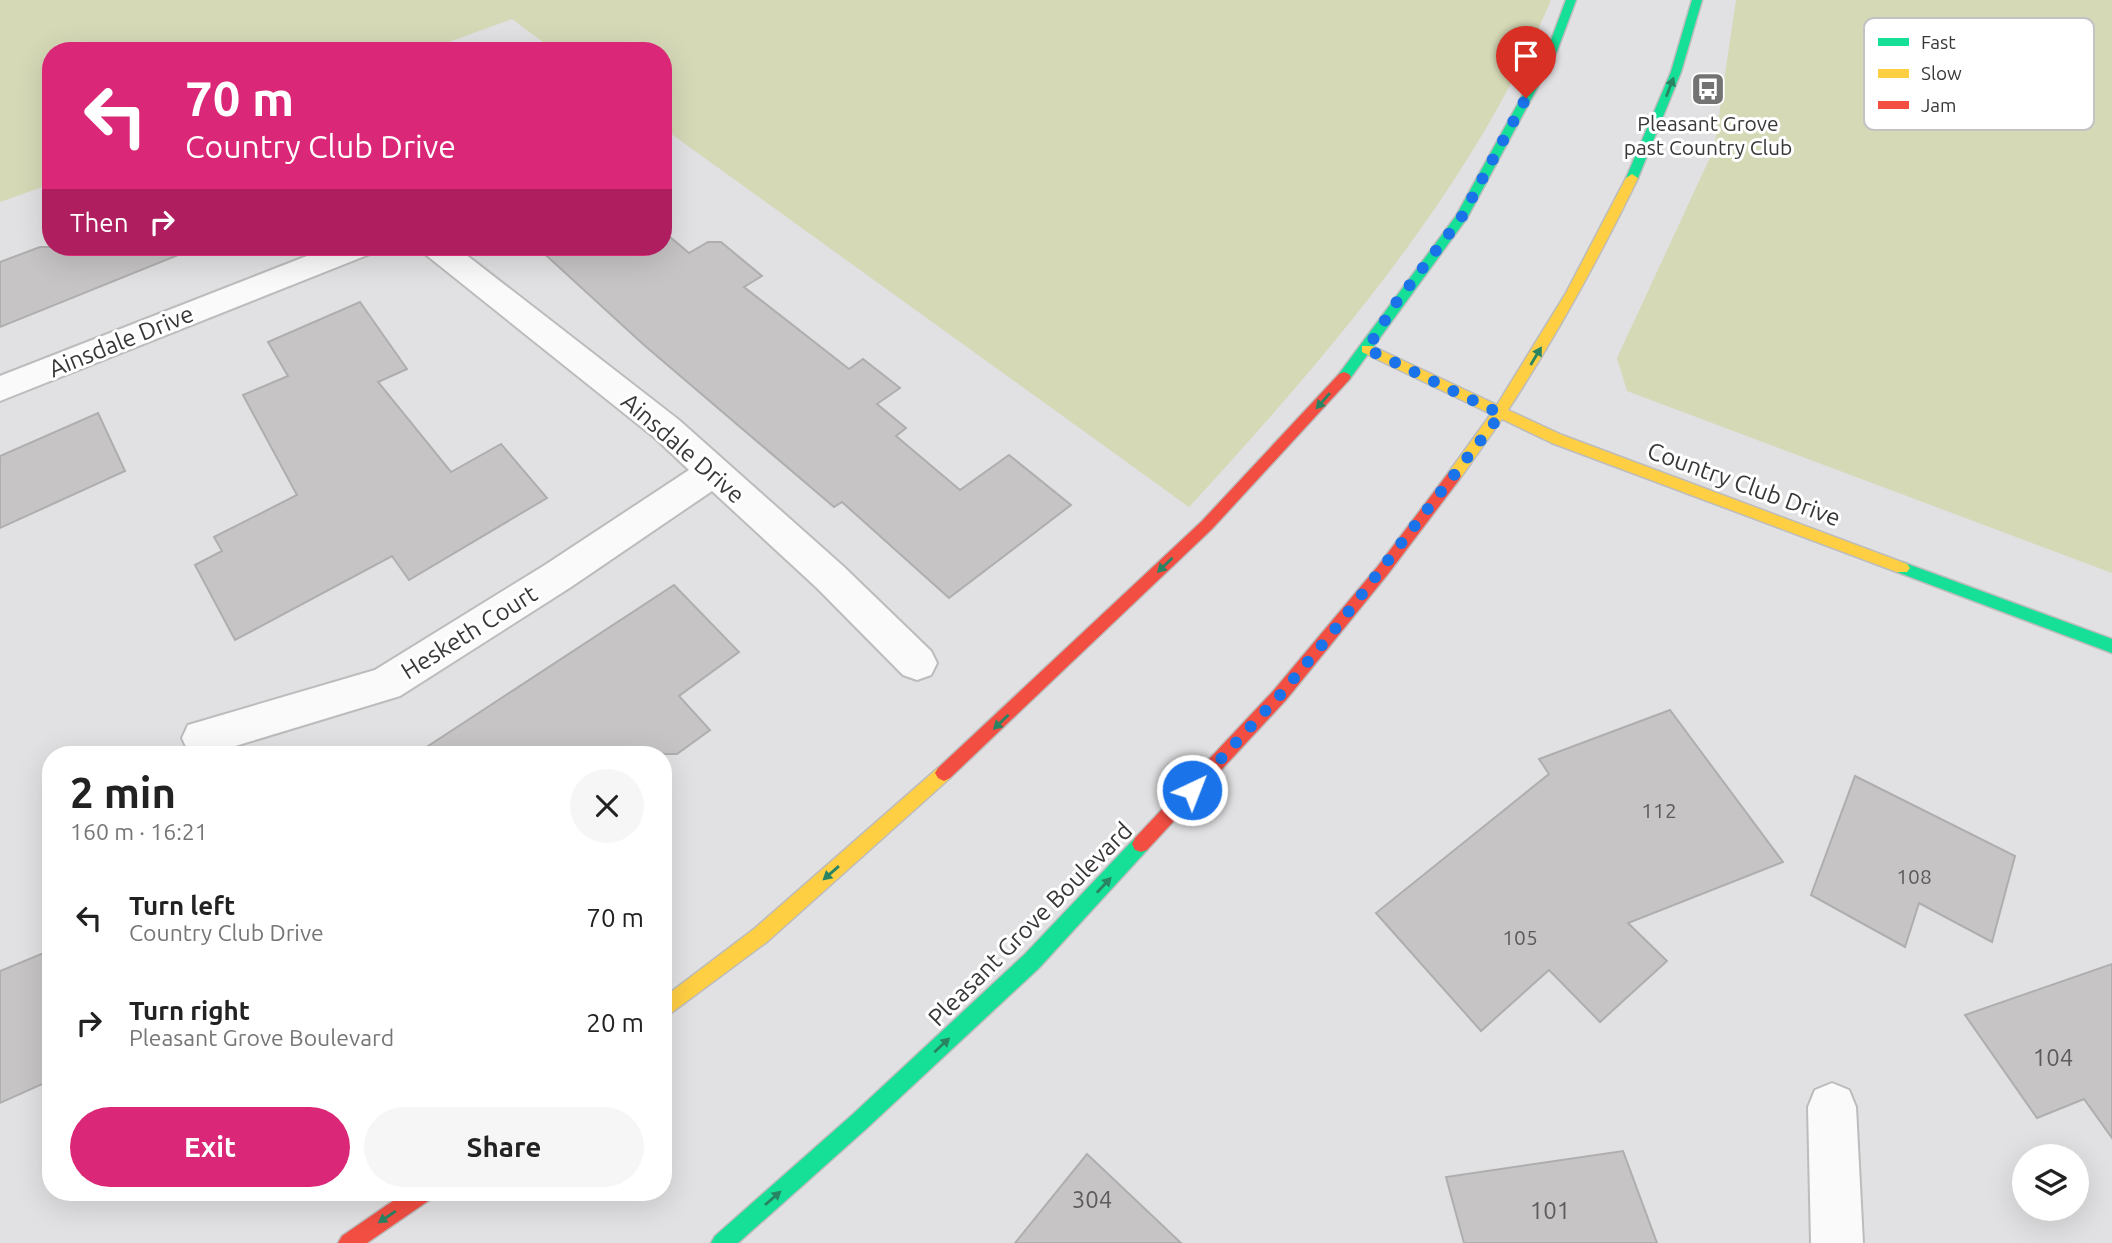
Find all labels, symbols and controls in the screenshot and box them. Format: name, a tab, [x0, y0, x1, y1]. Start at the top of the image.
legend	[1864, 18, 2094, 130]
pin	[1496, 26, 1556, 98]
text: Fast	[1921, 31, 1956, 53]
icon: arrive	[1507, 37, 1545, 75]
text: Slow	[1921, 62, 1962, 84]
icon: left	[70, 70, 161, 161]
text: 70 m	[185, 70, 294, 125]
bus stop icon: Pleasant Grove past Country Club	[1689, 70, 1727, 108]
one-way arrow	[1665, 76, 1676, 97]
text: Jam	[1921, 94, 1957, 116]
place label: Pleasant Grove past Country Club	[1624, 111, 1792, 159]
text: Country Club Drive	[185, 128, 456, 164]
icon: right	[143, 203, 181, 241]
text: Then	[70, 208, 129, 237]
street label: Ainsdale Drive	[45, 300, 197, 382]
one-way arrow	[1530, 346, 1542, 365]
street label: Ainsdale Drive	[616, 387, 750, 509]
one-way arrow	[1315, 392, 1331, 410]
street label: Country Club Drive	[1644, 437, 1844, 531]
one-way arrow	[1157, 556, 1174, 572]
street label: Hesketh Court	[396, 579, 542, 685]
one-way arrow	[992, 713, 1009, 730]
position arrow	[1155, 753, 1229, 827]
text: 2 min	[70, 769, 176, 816]
button: close	[570, 769, 644, 843]
house number: 112	[1641, 798, 1677, 822]
street label: Pleasant Grove Boulevard	[923, 817, 1137, 1031]
text: 160 m · 16:21	[70, 819, 208, 844]
house number: 108	[1896, 864, 1932, 888]
one-way arrow	[823, 865, 840, 881]
one-way arrow	[1095, 877, 1111, 894]
text: Turn left	[129, 891, 235, 920]
icon: left	[70, 899, 108, 937]
text: 70 m	[586, 903, 644, 932]
text: Country Club Drive	[129, 920, 324, 945]
house number: 105	[1502, 925, 1538, 949]
text: Turn right	[129, 996, 250, 1025]
icon: right	[70, 1004, 108, 1042]
text: 20 m	[586, 1008, 644, 1037]
text: Pleasant Grove Boulevard	[129, 1025, 394, 1050]
one-way arrow	[933, 1037, 951, 1053]
house number: 104	[2033, 1044, 2073, 1071]
button: Exit	[70, 1107, 350, 1187]
button: Share	[364, 1107, 644, 1187]
map controls	[2012, 1144, 2089, 1221]
button: layers	[2012, 1144, 2089, 1221]
house number: 304	[1072, 1186, 1112, 1213]
one-way arrow	[765, 1191, 782, 1206]
house number: 101	[1530, 1197, 1570, 1224]
one-way arrow	[377, 1210, 396, 1223]

